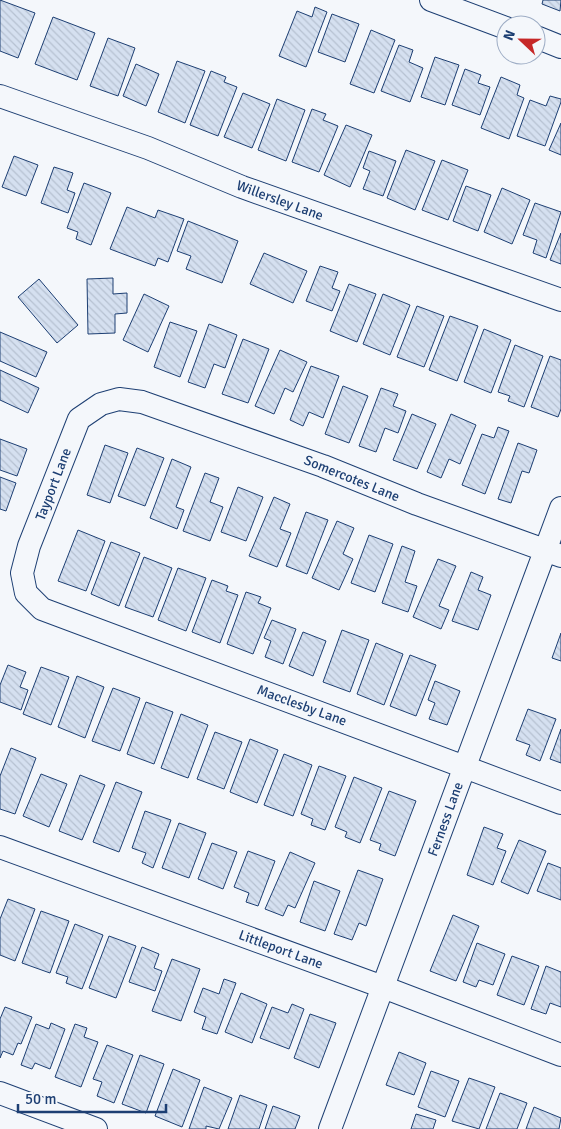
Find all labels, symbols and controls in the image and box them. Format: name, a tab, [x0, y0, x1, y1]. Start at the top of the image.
north arrow	[496, 15, 546, 65]
text: N	[500, 28, 519, 43]
street label: Willersley Lane	[234, 177, 326, 224]
street label: Tayport Lane	[32, 445, 75, 523]
street label: Somercotes Lane	[301, 452, 402, 505]
street label: Macclesby Lane	[255, 681, 349, 730]
street label: Ferness Lane	[424, 780, 467, 859]
street label: Littleport Lane	[236, 926, 325, 973]
scale bar	[18, 1082, 165, 1114]
text: 50 m	[25, 1090, 56, 1108]

